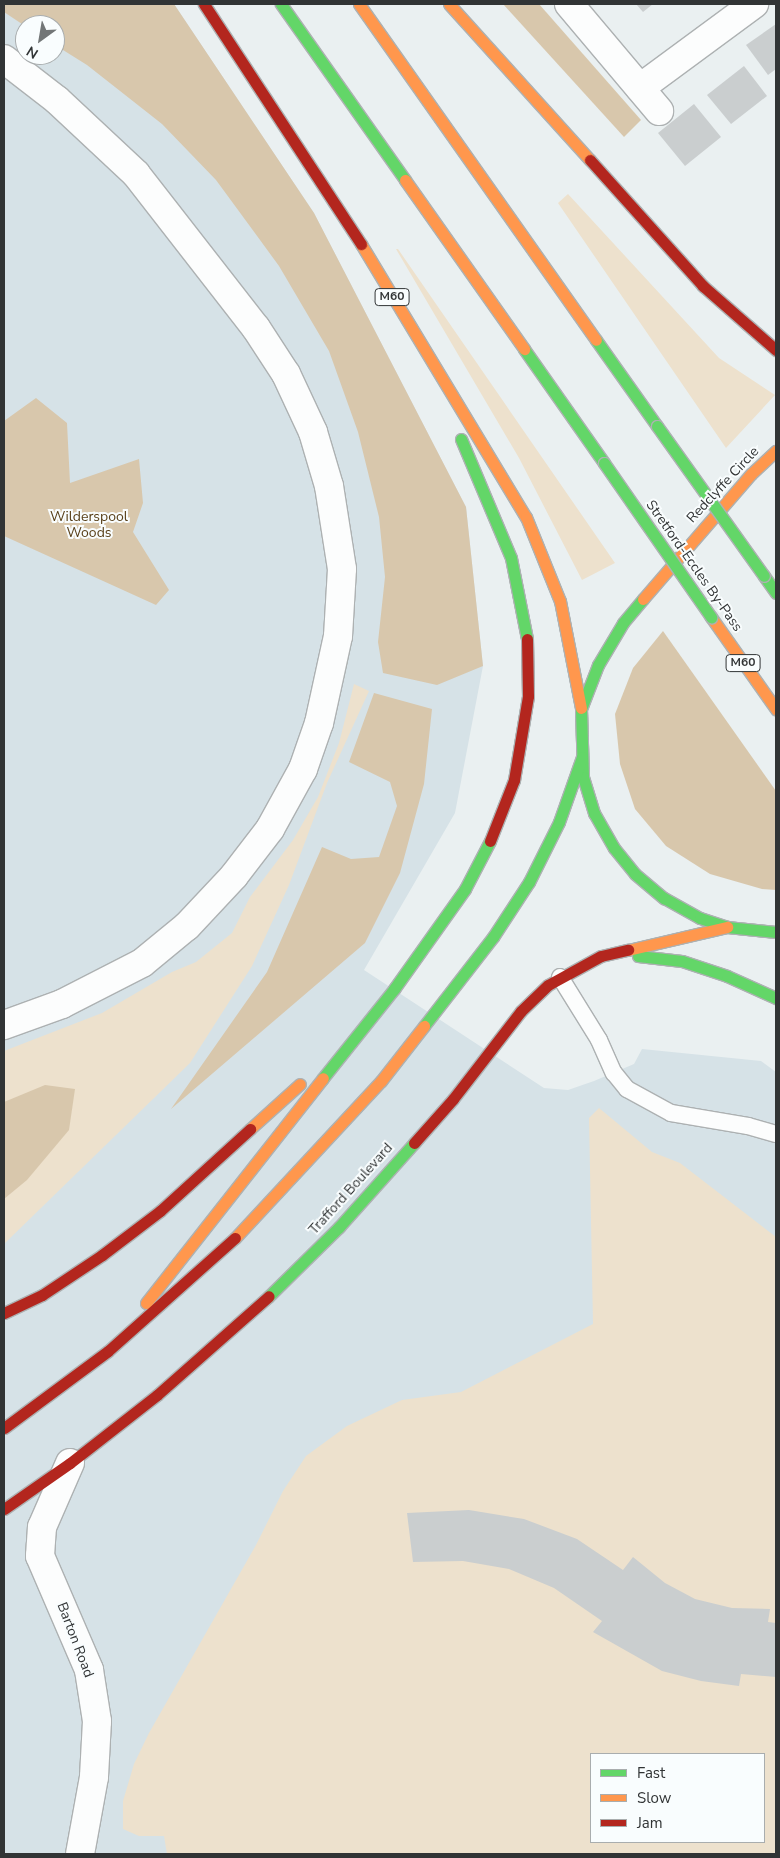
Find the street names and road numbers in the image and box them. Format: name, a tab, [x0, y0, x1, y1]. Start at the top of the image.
road number: M60	[374, 288, 410, 306]
street label: Redclyffe Circle	[683, 443, 763, 527]
street label: Stretford-Eccles By-Pass	[642, 497, 746, 635]
road number: M60	[726, 654, 760, 672]
street label: Trafford Boulevard	[306, 1140, 396, 1238]
street label: Barton Road	[53, 1600, 97, 1680]

